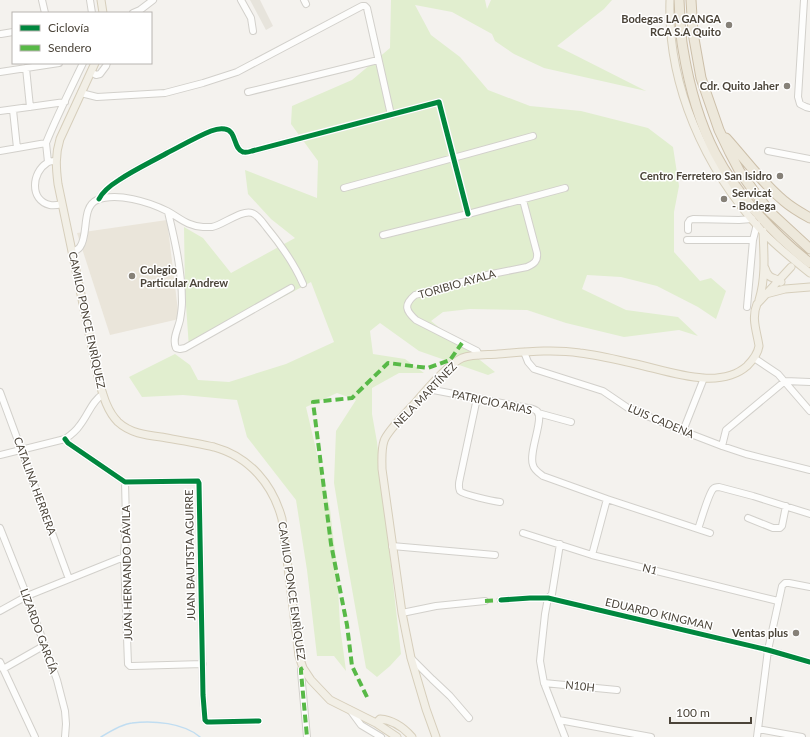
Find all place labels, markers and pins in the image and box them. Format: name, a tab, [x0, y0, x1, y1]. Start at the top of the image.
place label: Bodegas LA GANGA RCA S.A Quito	[621, 12, 721, 38]
marker: Bodegas LA GANGA RCA S.A Quito	[724, 20, 734, 30]
place label: Cdr. Quito Jaher	[700, 79, 780, 92]
marker: Cdr. Quito Jaher	[782, 81, 792, 91]
place label: Centro Ferretero San Isidro	[640, 169, 772, 182]
marker: Centro Ferretero San Isidro	[775, 171, 785, 181]
place label: Servicat - Bodega	[732, 186, 776, 212]
marker: Servicat - Bodega	[719, 194, 729, 204]
place label: Colegio Particular Andrew	[140, 263, 228, 289]
marker: Colegio Particular Andrew	[127, 271, 137, 281]
place label: Ventas plus	[731, 626, 788, 639]
marker: Ventas plus	[791, 628, 801, 638]

